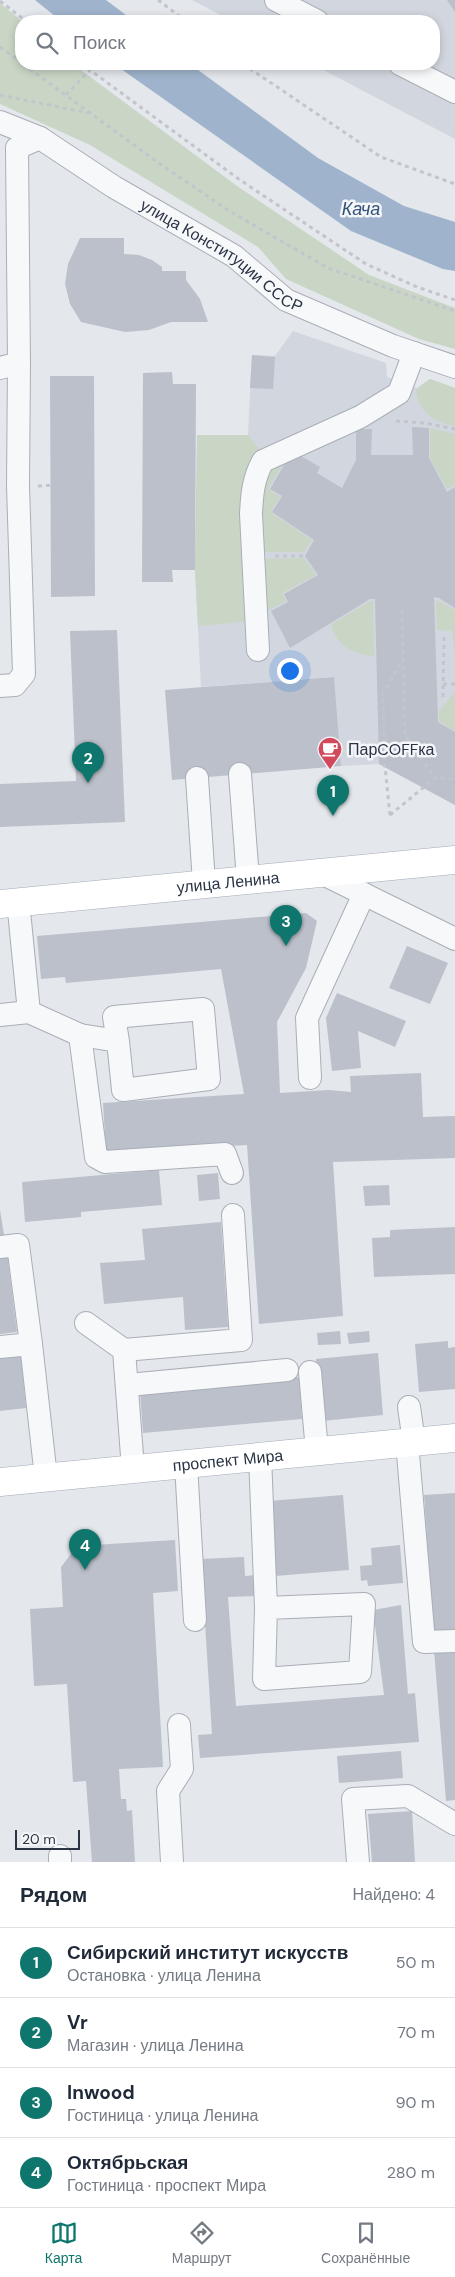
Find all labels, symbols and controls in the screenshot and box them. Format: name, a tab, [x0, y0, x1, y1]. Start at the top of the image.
search box	[15, 15, 440, 70]
icon: search	[33, 29, 61, 57]
text: Поиск	[73, 30, 126, 55]
street label: улица Конституции СССР	[137, 194, 306, 317]
water label: Кача	[342, 197, 380, 221]
your location	[277, 658, 303, 684]
cafe icon: ПарCOFFка	[317, 736, 343, 770]
place label: ПарCOFFка	[348, 739, 435, 760]
pin: 2	[72, 742, 104, 783]
pin: 1	[317, 775, 349, 816]
street label: улица Ленина	[176, 867, 280, 897]
pin: 3	[270, 905, 302, 946]
street label: проспект Мира	[172, 1444, 284, 1476]
pin: 4	[69, 1529, 101, 1570]
scale bar	[15, 1827, 80, 1850]
text: 20 m	[22, 1830, 56, 1848]
text: Рядом	[20, 1881, 87, 1909]
text: Найдено: 4	[352, 1884, 435, 1905]
text: Сибирский институт искусств	[67, 1940, 348, 1965]
text: 1	[33, 1952, 39, 1973]
text: 50 m	[396, 1952, 435, 1973]
text: Остановка · улица Ленина	[67, 1965, 261, 1986]
text: Vr	[67, 2010, 88, 2035]
text: 2	[31, 2022, 41, 2043]
text: 70 m	[397, 2022, 435, 2043]
text: Магазин · улица Ленина	[67, 2035, 244, 2056]
text: Inwood	[67, 2080, 135, 2105]
text: 3	[31, 2092, 41, 2113]
text: 90 m	[395, 2092, 435, 2113]
text: Гостиница · улица Ленина	[67, 2105, 258, 2126]
text: Октябрьская	[67, 2150, 188, 2175]
text: 4	[31, 2162, 41, 2183]
text: 280 m	[387, 2162, 435, 2183]
text: Гостиница · проспект Мира	[67, 2175, 266, 2196]
tab: Карта	[45, 2219, 82, 2267]
tab: Маршрут	[172, 2219, 231, 2267]
tab: Сохранённые	[321, 2219, 410, 2267]

